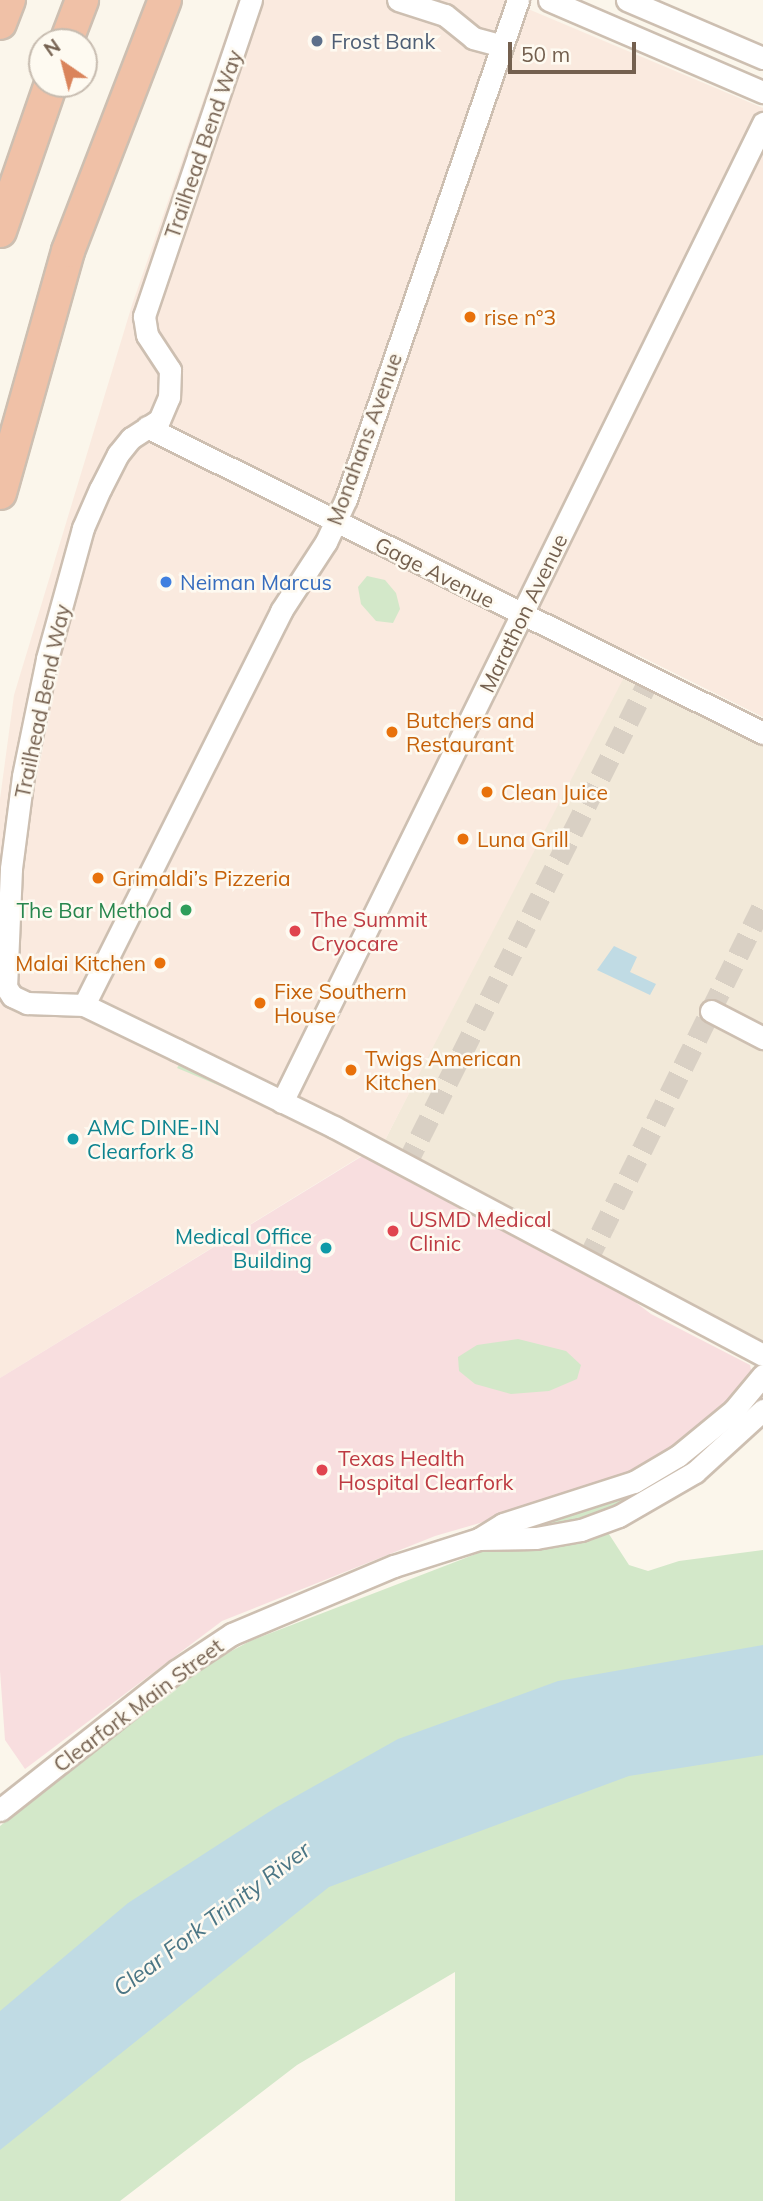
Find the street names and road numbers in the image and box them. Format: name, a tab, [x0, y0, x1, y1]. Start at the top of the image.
street label: Trailhead Bend Way	[159, 47, 247, 241]
street label: Monahans Avenue	[321, 350, 407, 528]
street label: Marathon Avenue	[474, 530, 572, 696]
street label: Gage Avenue	[371, 531, 499, 613]
street label: Trailhead Bend Way	[9, 602, 75, 800]
street label: Clearfork Main Street	[48, 1633, 228, 1777]

